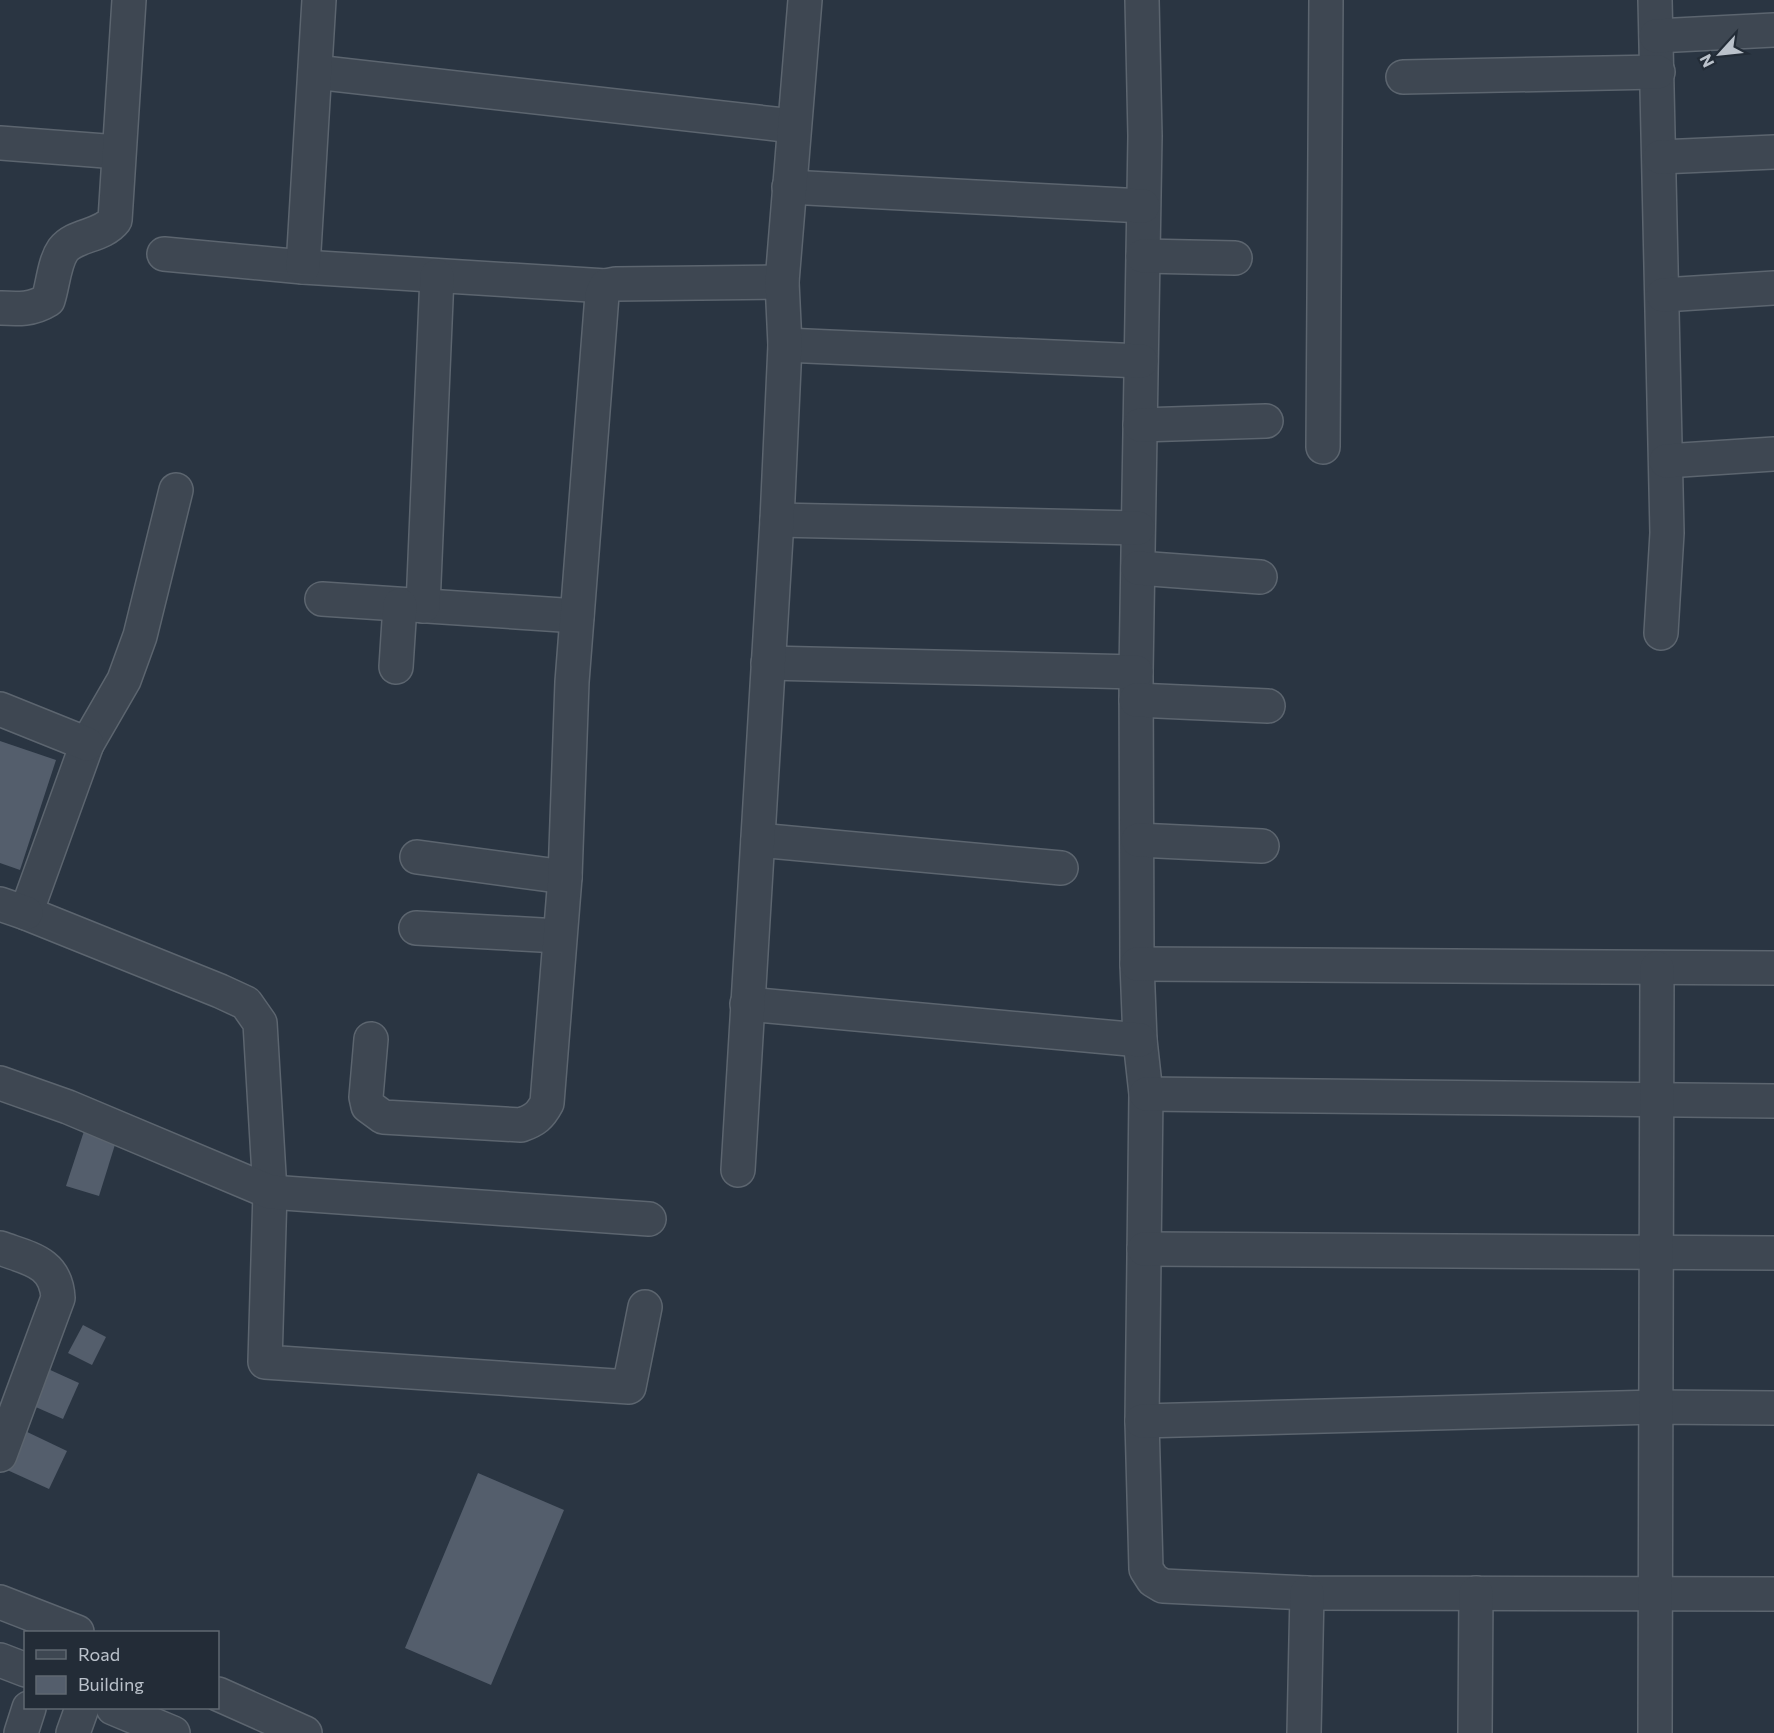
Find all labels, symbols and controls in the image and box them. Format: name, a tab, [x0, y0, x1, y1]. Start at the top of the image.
north arrow	[1690, 24, 1750, 84]
text: N	[1695, 51, 1717, 71]
legend	[24, 1631, 219, 1709]
text: Road	[78, 1643, 120, 1665]
text: Building	[78, 1673, 144, 1695]

